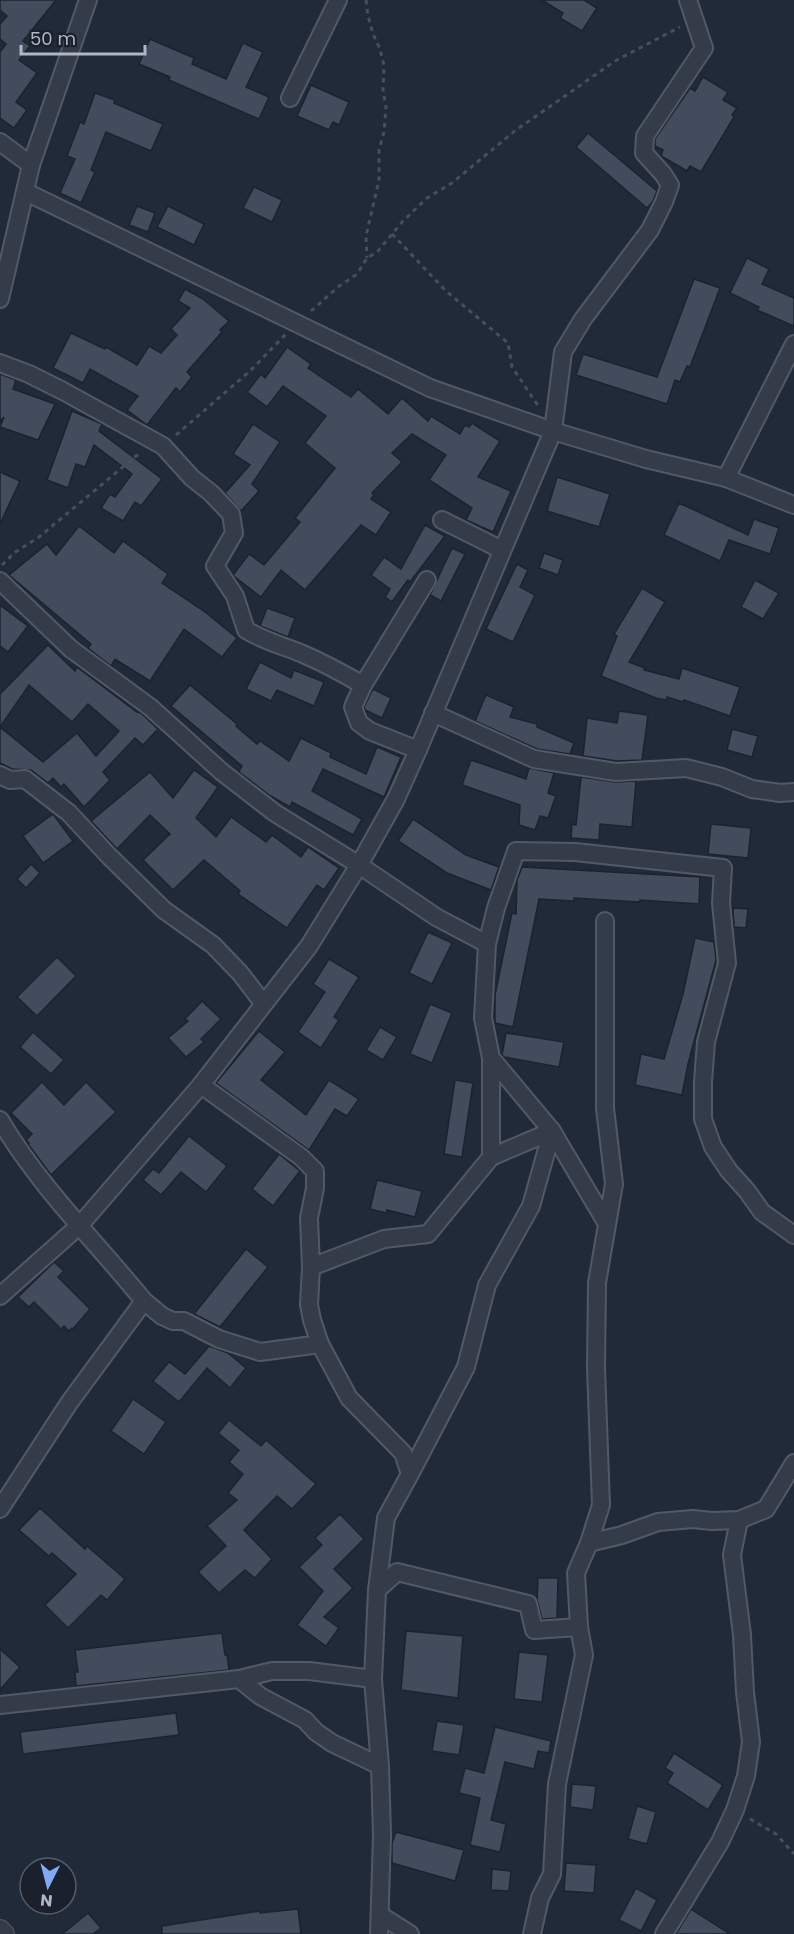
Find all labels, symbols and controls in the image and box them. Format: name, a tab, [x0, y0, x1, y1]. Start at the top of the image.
scale bar	[21, 18, 146, 56]
text: 50 m	[30, 26, 76, 51]
north arrow	[18, 1856, 78, 1916]
text: N	[39, 1888, 54, 1912]

